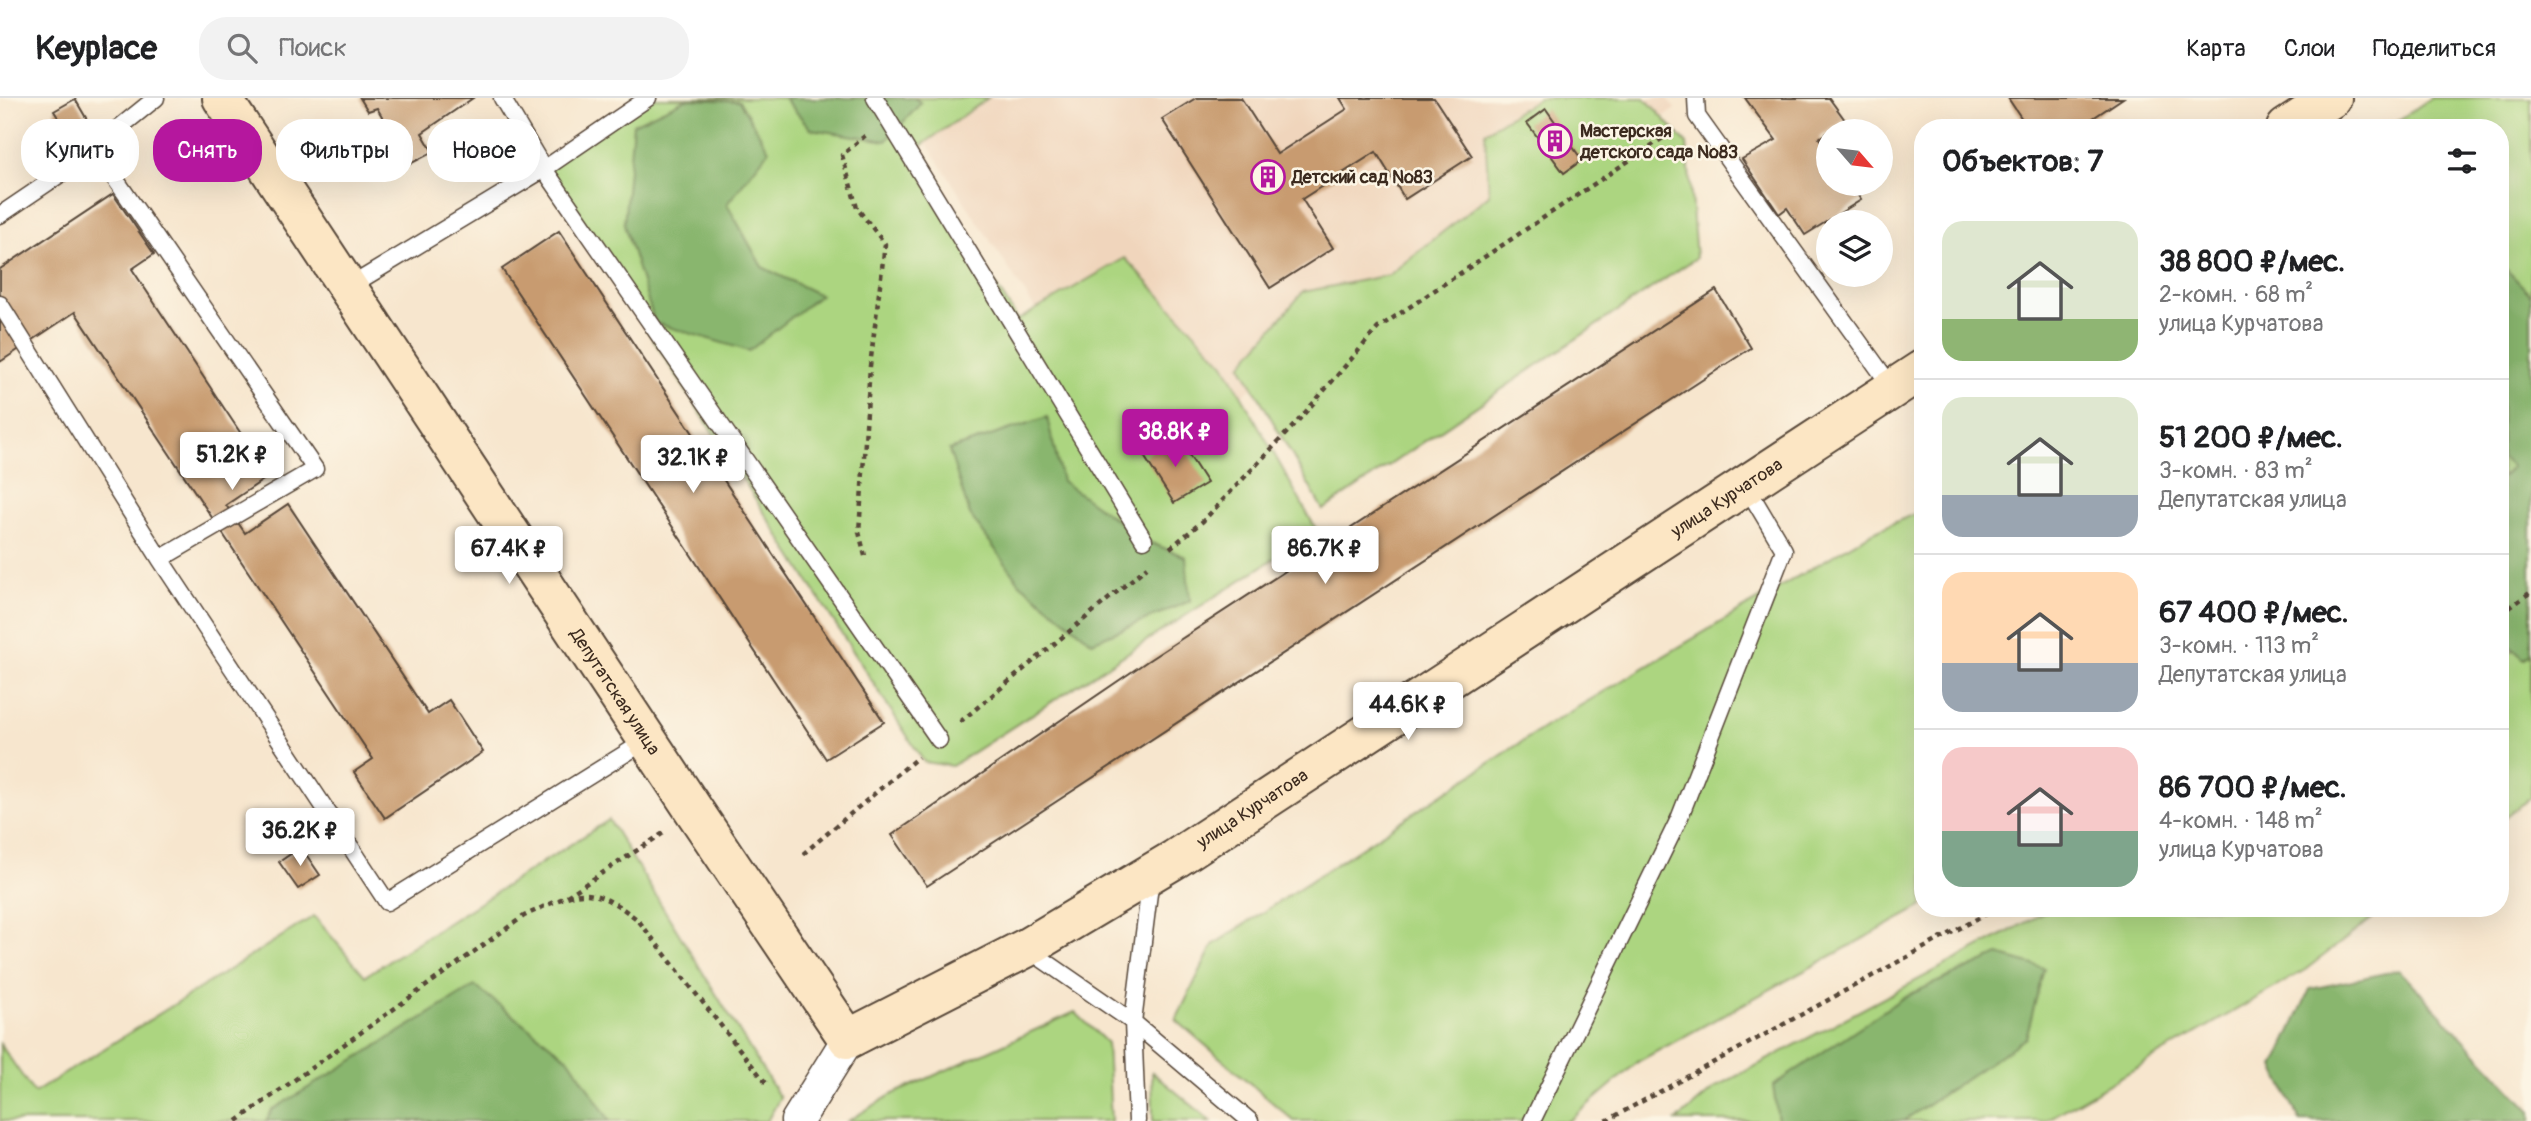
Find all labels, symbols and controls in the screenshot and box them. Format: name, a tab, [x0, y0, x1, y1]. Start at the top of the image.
search box	[199, 17, 689, 80]
text: Keyplace	[35, 28, 157, 69]
icon: search	[223, 29, 261, 67]
text: Поиск	[279, 32, 347, 64]
text: Карта	[2186, 34, 2246, 63]
text: Слои	[2284, 34, 2335, 63]
text: Поделиться	[2373, 34, 2496, 63]
chip: Купить	[21, 119, 139, 182]
chip: Снять	[153, 119, 262, 182]
chip: Фильтры	[276, 119, 413, 182]
chip: Новое	[427, 119, 540, 182]
north arrow	[1816, 119, 1894, 196]
map controls	[1816, 119, 1893, 287]
place label: Мастерская детского сада №83	[1579, 120, 1738, 164]
building icon: Мастерская детского сада №83	[1536, 122, 1574, 160]
icon: filters	[2443, 142, 2481, 180]
text: Объектов: 7	[1942, 143, 2103, 180]
building icon: Детский сад №83	[1249, 158, 1287, 196]
place label: Детский сад №83	[1291, 166, 1433, 189]
button: layers	[1816, 210, 1893, 287]
text: 38 800 ₽/мес.	[2159, 243, 2345, 280]
icon: home	[1998, 249, 2082, 333]
text: 2-комн. · 68 m²	[2159, 280, 2313, 309]
text: улица Курчатова	[2159, 309, 2323, 338]
pin: 38.8K ₽	[1110, 410, 1240, 469]
text: 38.8K ₽	[1138, 417, 1212, 446]
text: 51 200 ₽/мес.	[2159, 419, 2343, 456]
icon: home	[1998, 425, 2082, 509]
pin: 51.2K ₽	[167, 432, 297, 492]
pin: 32.1K ₽	[628, 436, 758, 495]
text: 51.2K ₽	[196, 440, 268, 469]
text: 32.1K ₽	[657, 443, 729, 472]
street label: улица Курчатова	[1666, 453, 1787, 544]
text: 3-комн. · 83 m²	[2159, 456, 2313, 485]
text: Депутатская улица	[2159, 485, 2347, 514]
pin: 67.4K ₽	[444, 526, 574, 586]
pin: 86.7K ₽	[1260, 526, 1390, 586]
text: 67.4K ₽	[471, 534, 547, 563]
text: 86.7K ₽	[1288, 534, 1362, 563]
text: 67 400 ₽/мес.	[2159, 594, 2349, 631]
icon: home	[1998, 600, 2082, 684]
street label: Депутатская улица	[564, 623, 665, 759]
text: 3-комн. · 113 m²	[2159, 631, 2319, 660]
text: Депутатская улица	[2159, 660, 2347, 689]
pin: 44.6K ₽	[1343, 682, 1473, 742]
text: 44.6K ₽	[1369, 690, 1447, 719]
street label: улица Курчатова	[1192, 764, 1313, 854]
text: 86 700 ₽/мес.	[2159, 769, 2347, 806]
icon: home	[1998, 775, 2082, 859]
text: 4-комн. · 148 m²	[2159, 806, 2323, 835]
pin: 36.2K ₽	[235, 808, 365, 868]
text: 36.2K ₽	[262, 816, 338, 845]
text: улица Курчатова	[2159, 835, 2323, 864]

